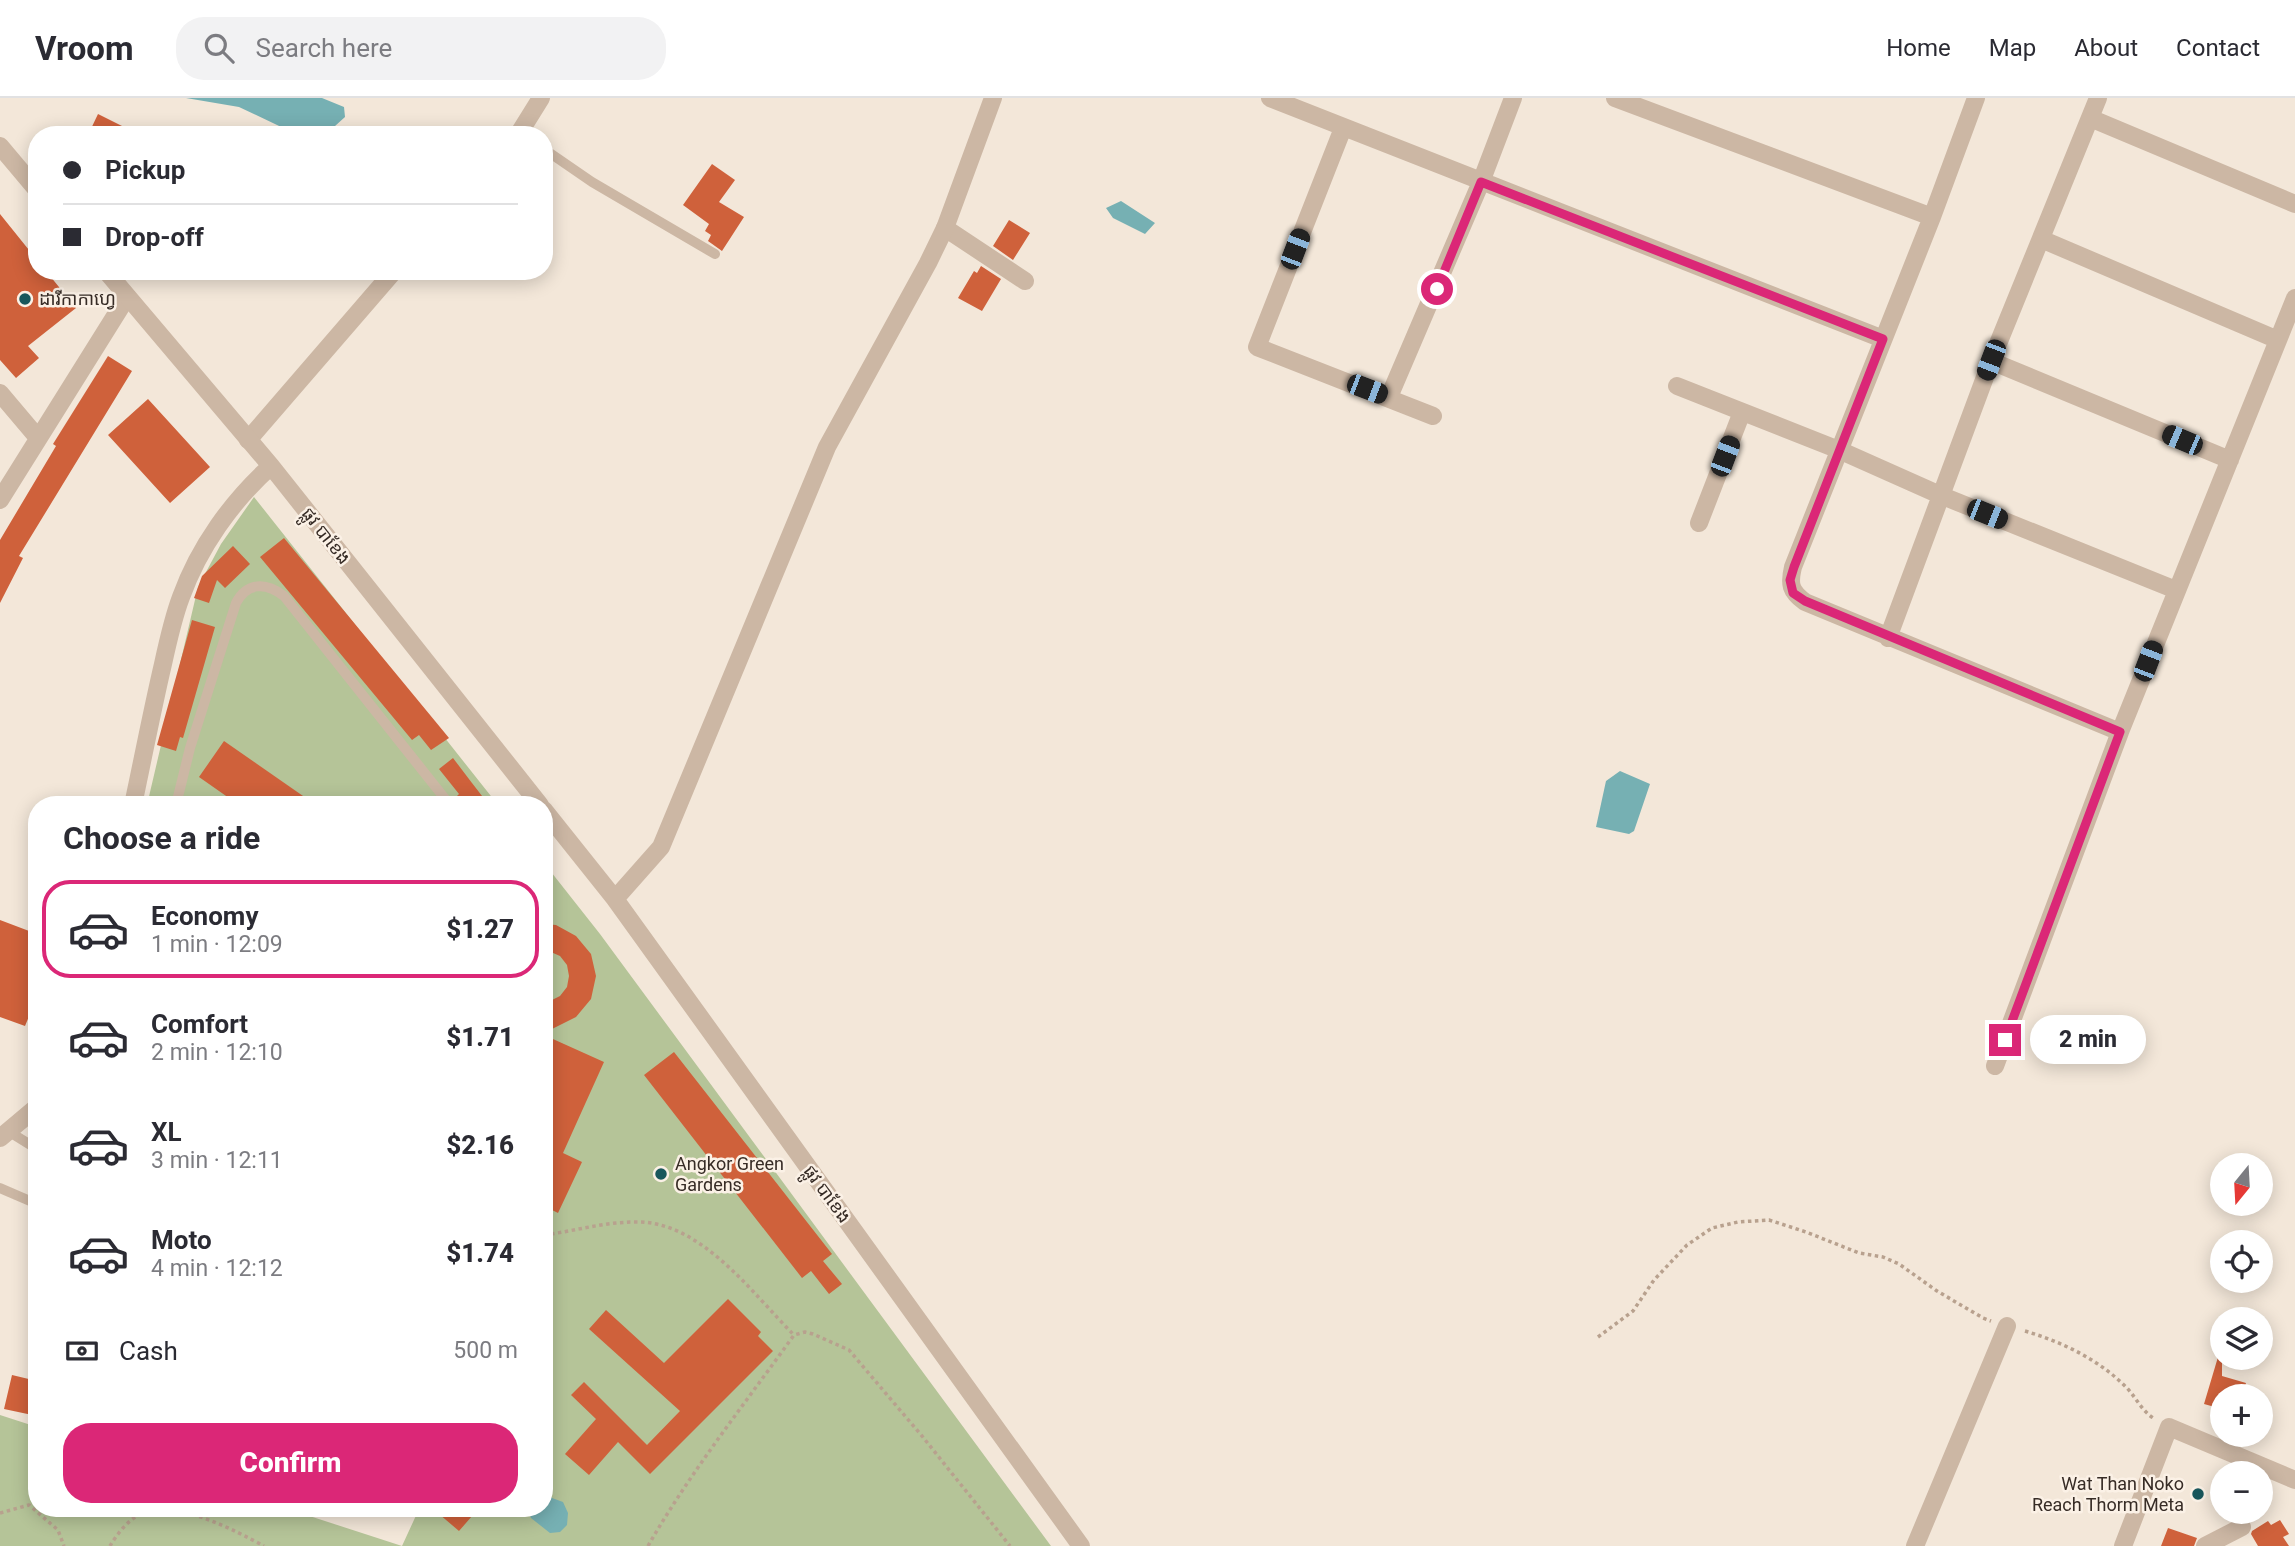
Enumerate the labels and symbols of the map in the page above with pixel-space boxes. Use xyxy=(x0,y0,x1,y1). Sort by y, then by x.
car xyxy=(1278,226,1313,272)
route start xyxy=(1421,273,1453,305)
place label: ដារីកាកាហ្វេ xyxy=(39,288,116,310)
marker: ដារីកាកាហ្វេ xyxy=(17,291,33,307)
car xyxy=(1974,337,2009,383)
car xyxy=(1344,372,1391,406)
car xyxy=(2159,422,2206,458)
car xyxy=(1708,433,1743,479)
car xyxy=(1964,496,2011,532)
street label: ផ្លូវ បាខែង xyxy=(293,503,355,572)
car xyxy=(2131,638,2166,684)
callout: 2 min xyxy=(2030,1016,2145,1065)
route end xyxy=(1989,1024,2021,1056)
place label: Angkor Green Gardens xyxy=(675,1153,784,1195)
north arrow xyxy=(2210,1153,2273,1216)
street label: ផ្លូវ បាខែង xyxy=(794,1161,855,1230)
marker: Angkor Green Gardens xyxy=(653,1166,669,1182)
place label: Wat Than Noko Reach Thorm Meta xyxy=(2032,1473,2184,1515)
marker: Wat Than Noko Reach Thorm Meta xyxy=(2190,1486,2206,1502)

